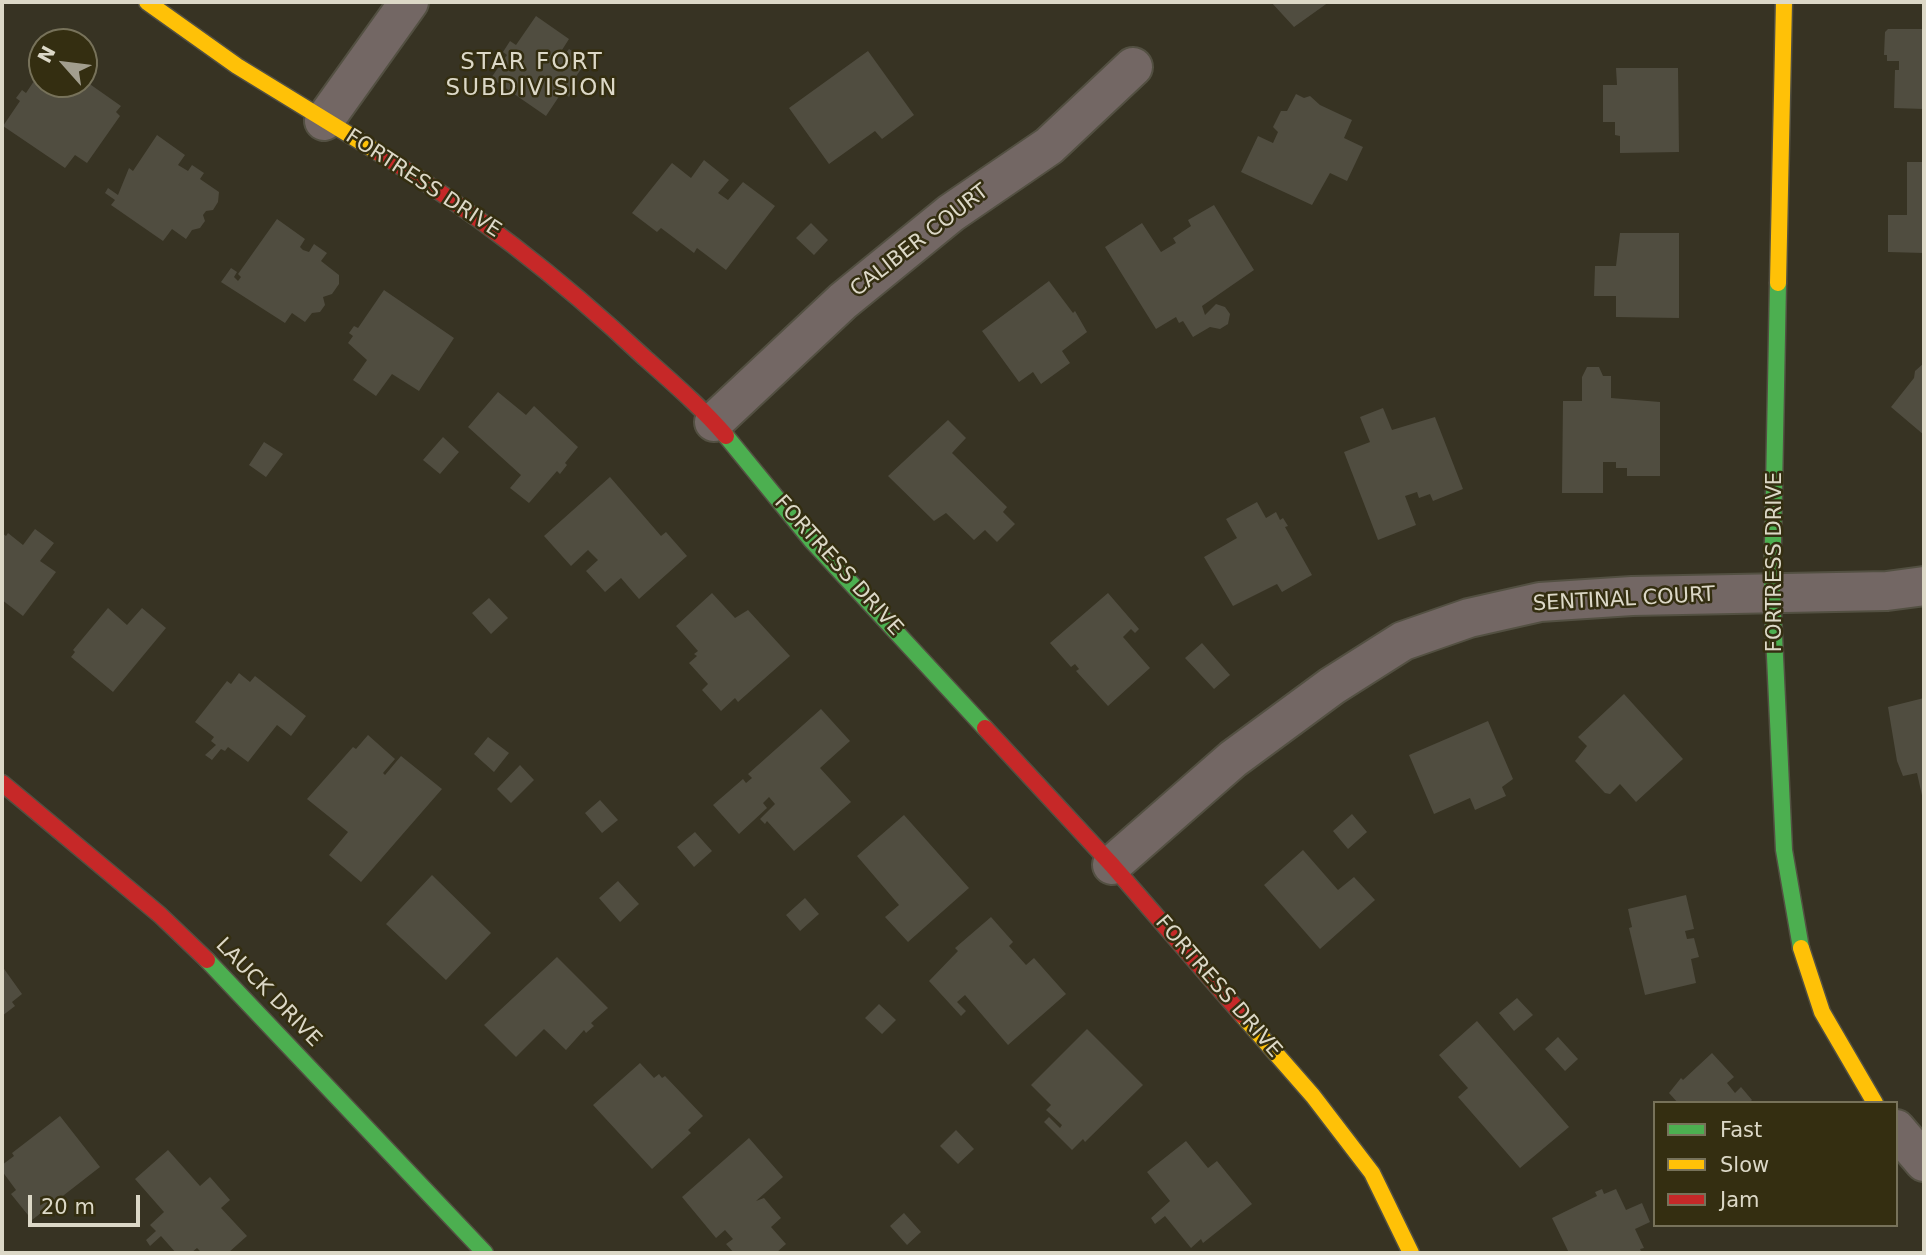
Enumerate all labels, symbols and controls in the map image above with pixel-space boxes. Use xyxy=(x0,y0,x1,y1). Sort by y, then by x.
north arrow xyxy=(28,28,98,98)
text: N xyxy=(33,42,60,66)
district label: STAR FORT SUBDIVISION xyxy=(447,49,617,103)
street label: FORTRESS DRIVE xyxy=(341,124,505,244)
street label: CALIBER COURT xyxy=(846,179,994,303)
street label: FORTRESS DRIVE xyxy=(1763,472,1789,652)
street label: FORTRESS DRIVE xyxy=(768,491,908,641)
street label: SENTINAL COURT xyxy=(1532,583,1716,617)
street label: FORTRESS DRIVE xyxy=(1149,911,1287,1063)
street label: LAUCK DRIVE xyxy=(210,933,326,1053)
legend xyxy=(1653,1101,1898,1227)
text: Fast xyxy=(1720,1118,1762,1142)
text: Slow xyxy=(1720,1153,1769,1177)
scale bar xyxy=(32,1182,144,1226)
text: Jam xyxy=(1720,1188,1760,1212)
text: 20 m xyxy=(41,1195,95,1219)

